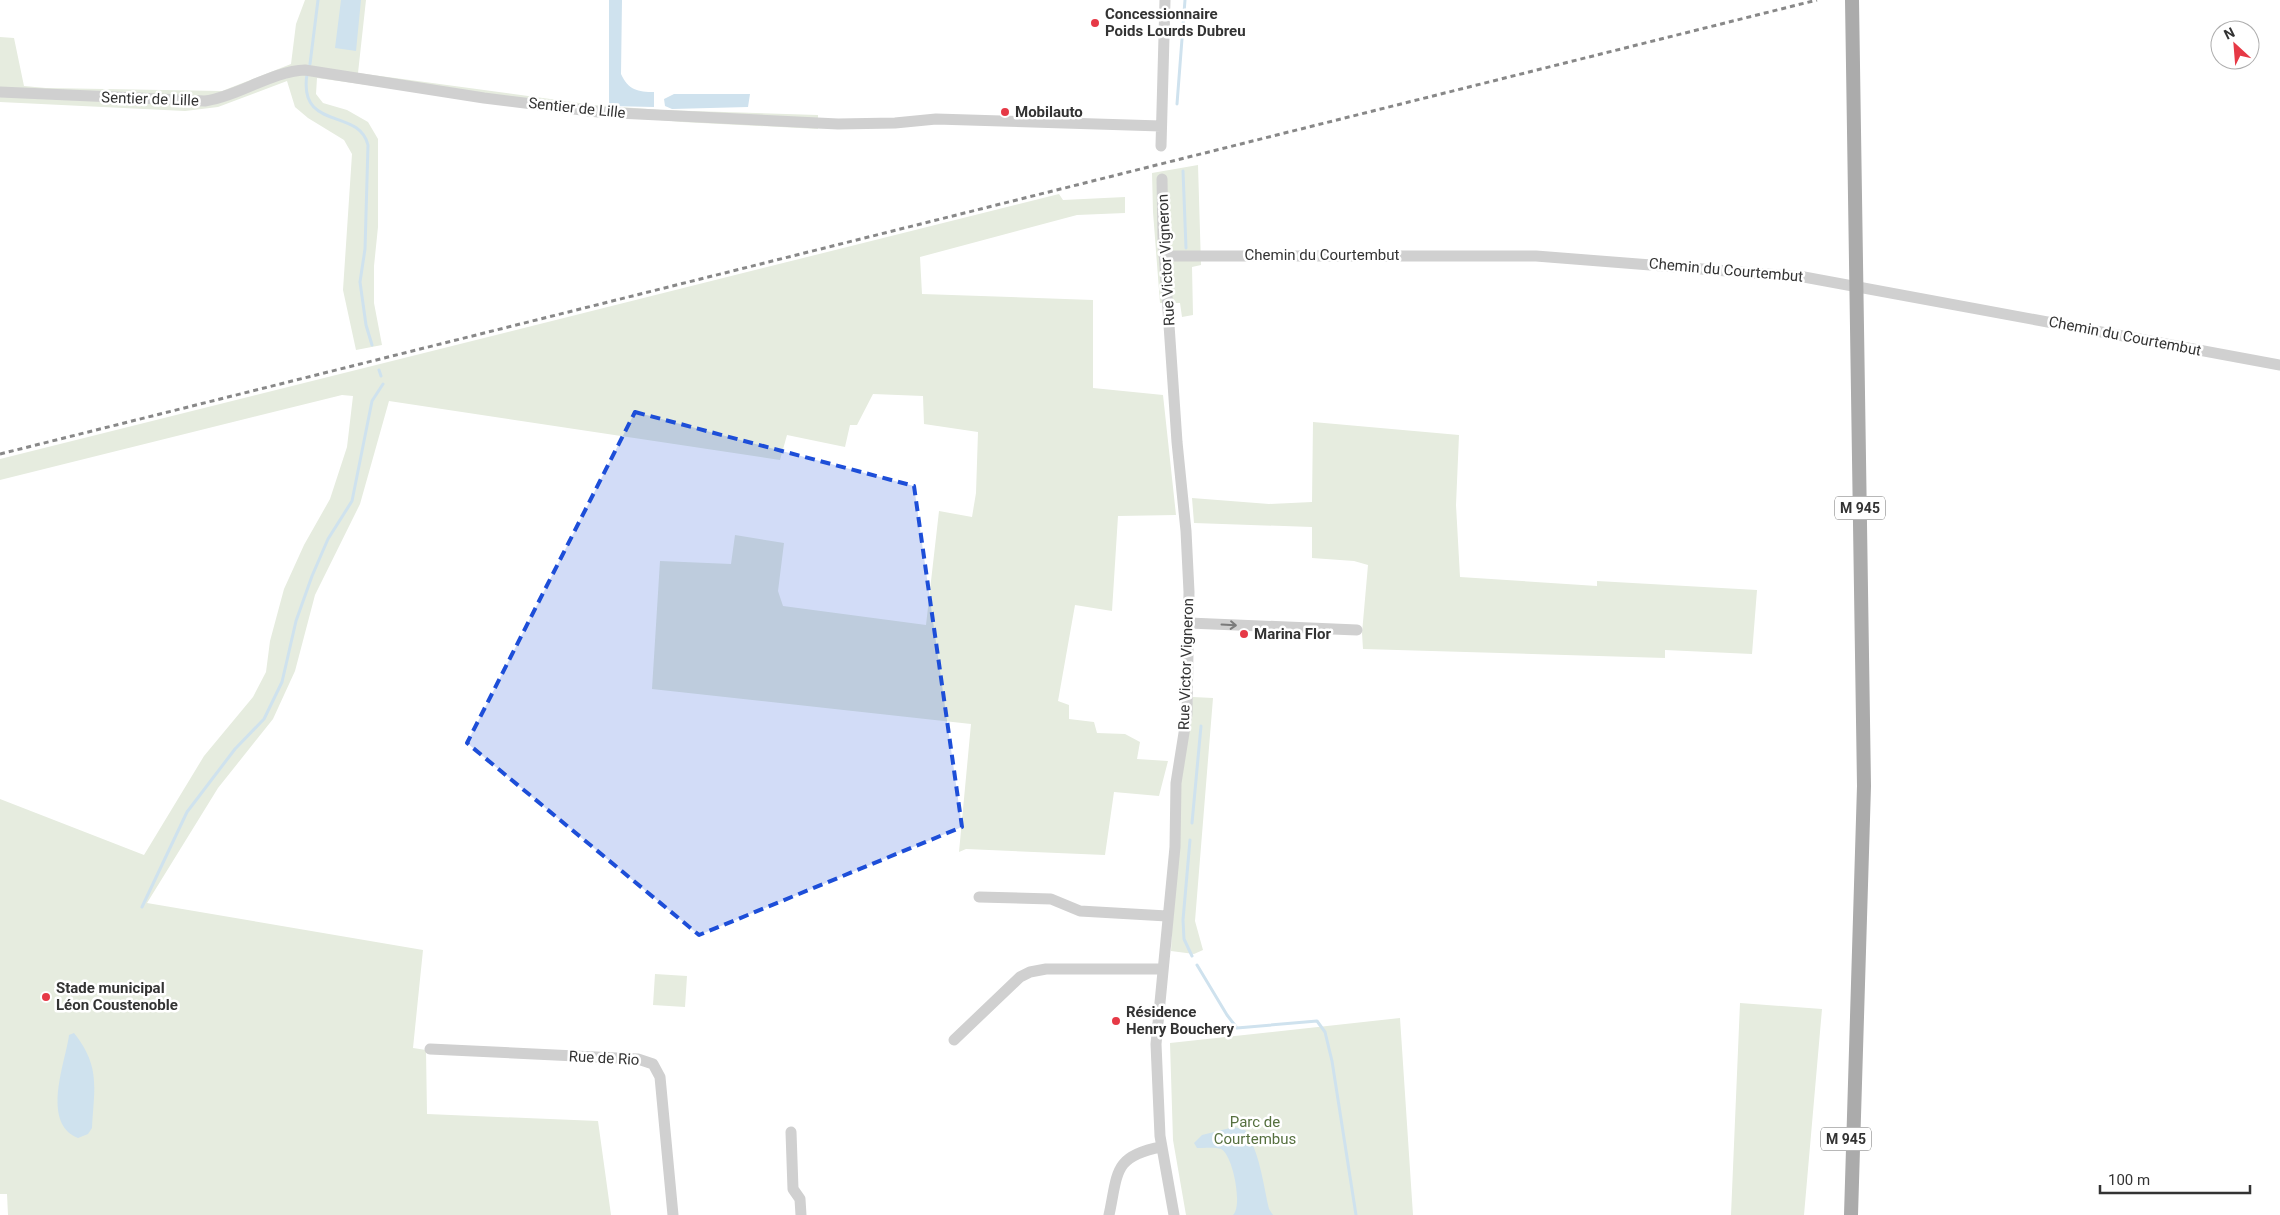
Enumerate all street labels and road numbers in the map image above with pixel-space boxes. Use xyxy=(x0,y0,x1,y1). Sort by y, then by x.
street label: Sentier de Lille xyxy=(101,88,199,110)
street label: Sentier de Lille xyxy=(528,94,626,122)
street label: Rue Victor Vigneron xyxy=(1154,194,1178,326)
street label: Chemin du Courtembut xyxy=(1245,246,1400,264)
street label: Chemin du Courtembut xyxy=(1648,254,1804,286)
street label: Chemin du Courtembut xyxy=(2047,312,2203,360)
road number: M 945 xyxy=(1835,496,1885,520)
street label: Rue Victor Vigneron xyxy=(1175,598,1197,730)
street label: Rue de Rio xyxy=(568,1047,640,1069)
road number: M 945 xyxy=(1821,1128,1871,1150)

